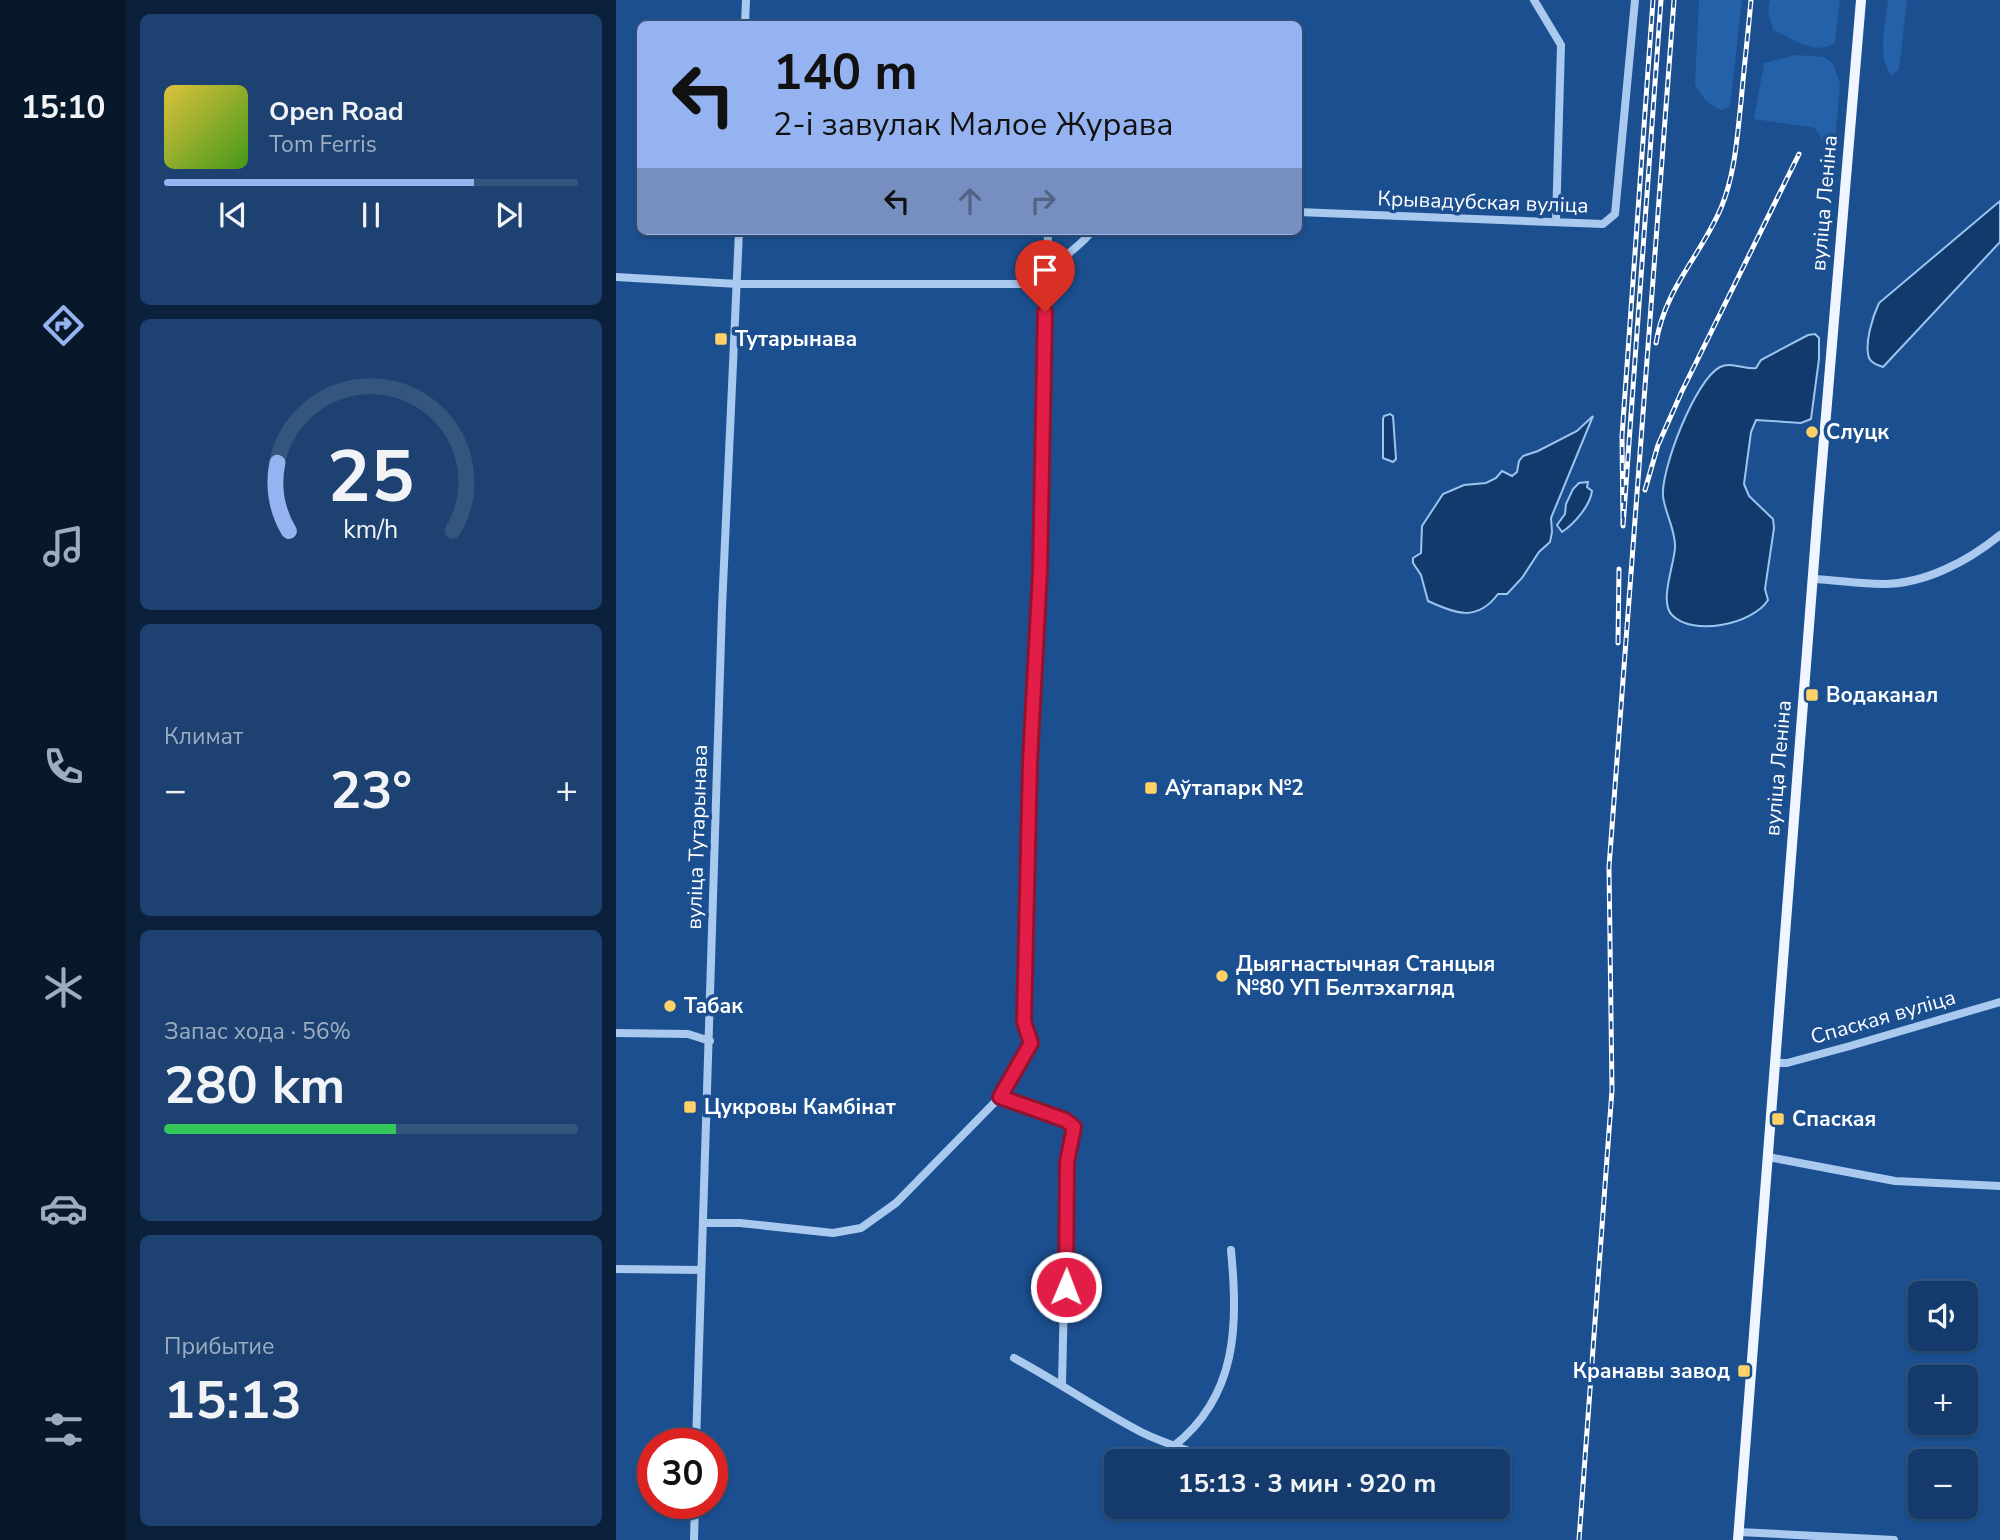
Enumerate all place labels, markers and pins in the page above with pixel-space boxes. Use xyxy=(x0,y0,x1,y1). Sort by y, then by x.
pin xyxy=(1015,240,1075,312)
place label: Тутарынава xyxy=(735,325,857,353)
marker: Тутарынава xyxy=(713,331,729,347)
place label: Слуцк xyxy=(1826,418,1889,446)
marker: Слуцк xyxy=(1804,424,1820,440)
place label: Водаканал xyxy=(1826,681,1938,709)
marker: Водаканал xyxy=(1804,687,1820,703)
place label: Аўтапарк №2 xyxy=(1165,774,1304,802)
marker: Аўтапарк №2 xyxy=(1143,780,1159,796)
place label: Дыягнастычная Станцыя №80 УП Белтэхагляд xyxy=(1236,950,1495,1002)
marker: Дыягнастычная Станцыя №80 УП Белтэхагляд xyxy=(1214,968,1230,984)
place label: Табак xyxy=(684,992,743,1020)
marker: Табак xyxy=(662,998,678,1014)
place label: Цукровы Камбінат xyxy=(704,1093,896,1121)
marker: Цукровы Камбінат xyxy=(682,1099,698,1115)
place label: Спаская xyxy=(1792,1105,1876,1133)
marker: Спаская xyxy=(1770,1111,1786,1127)
place label: Кранавы завод xyxy=(1573,1357,1730,1385)
marker: Кранавы завод xyxy=(1736,1363,1752,1379)

